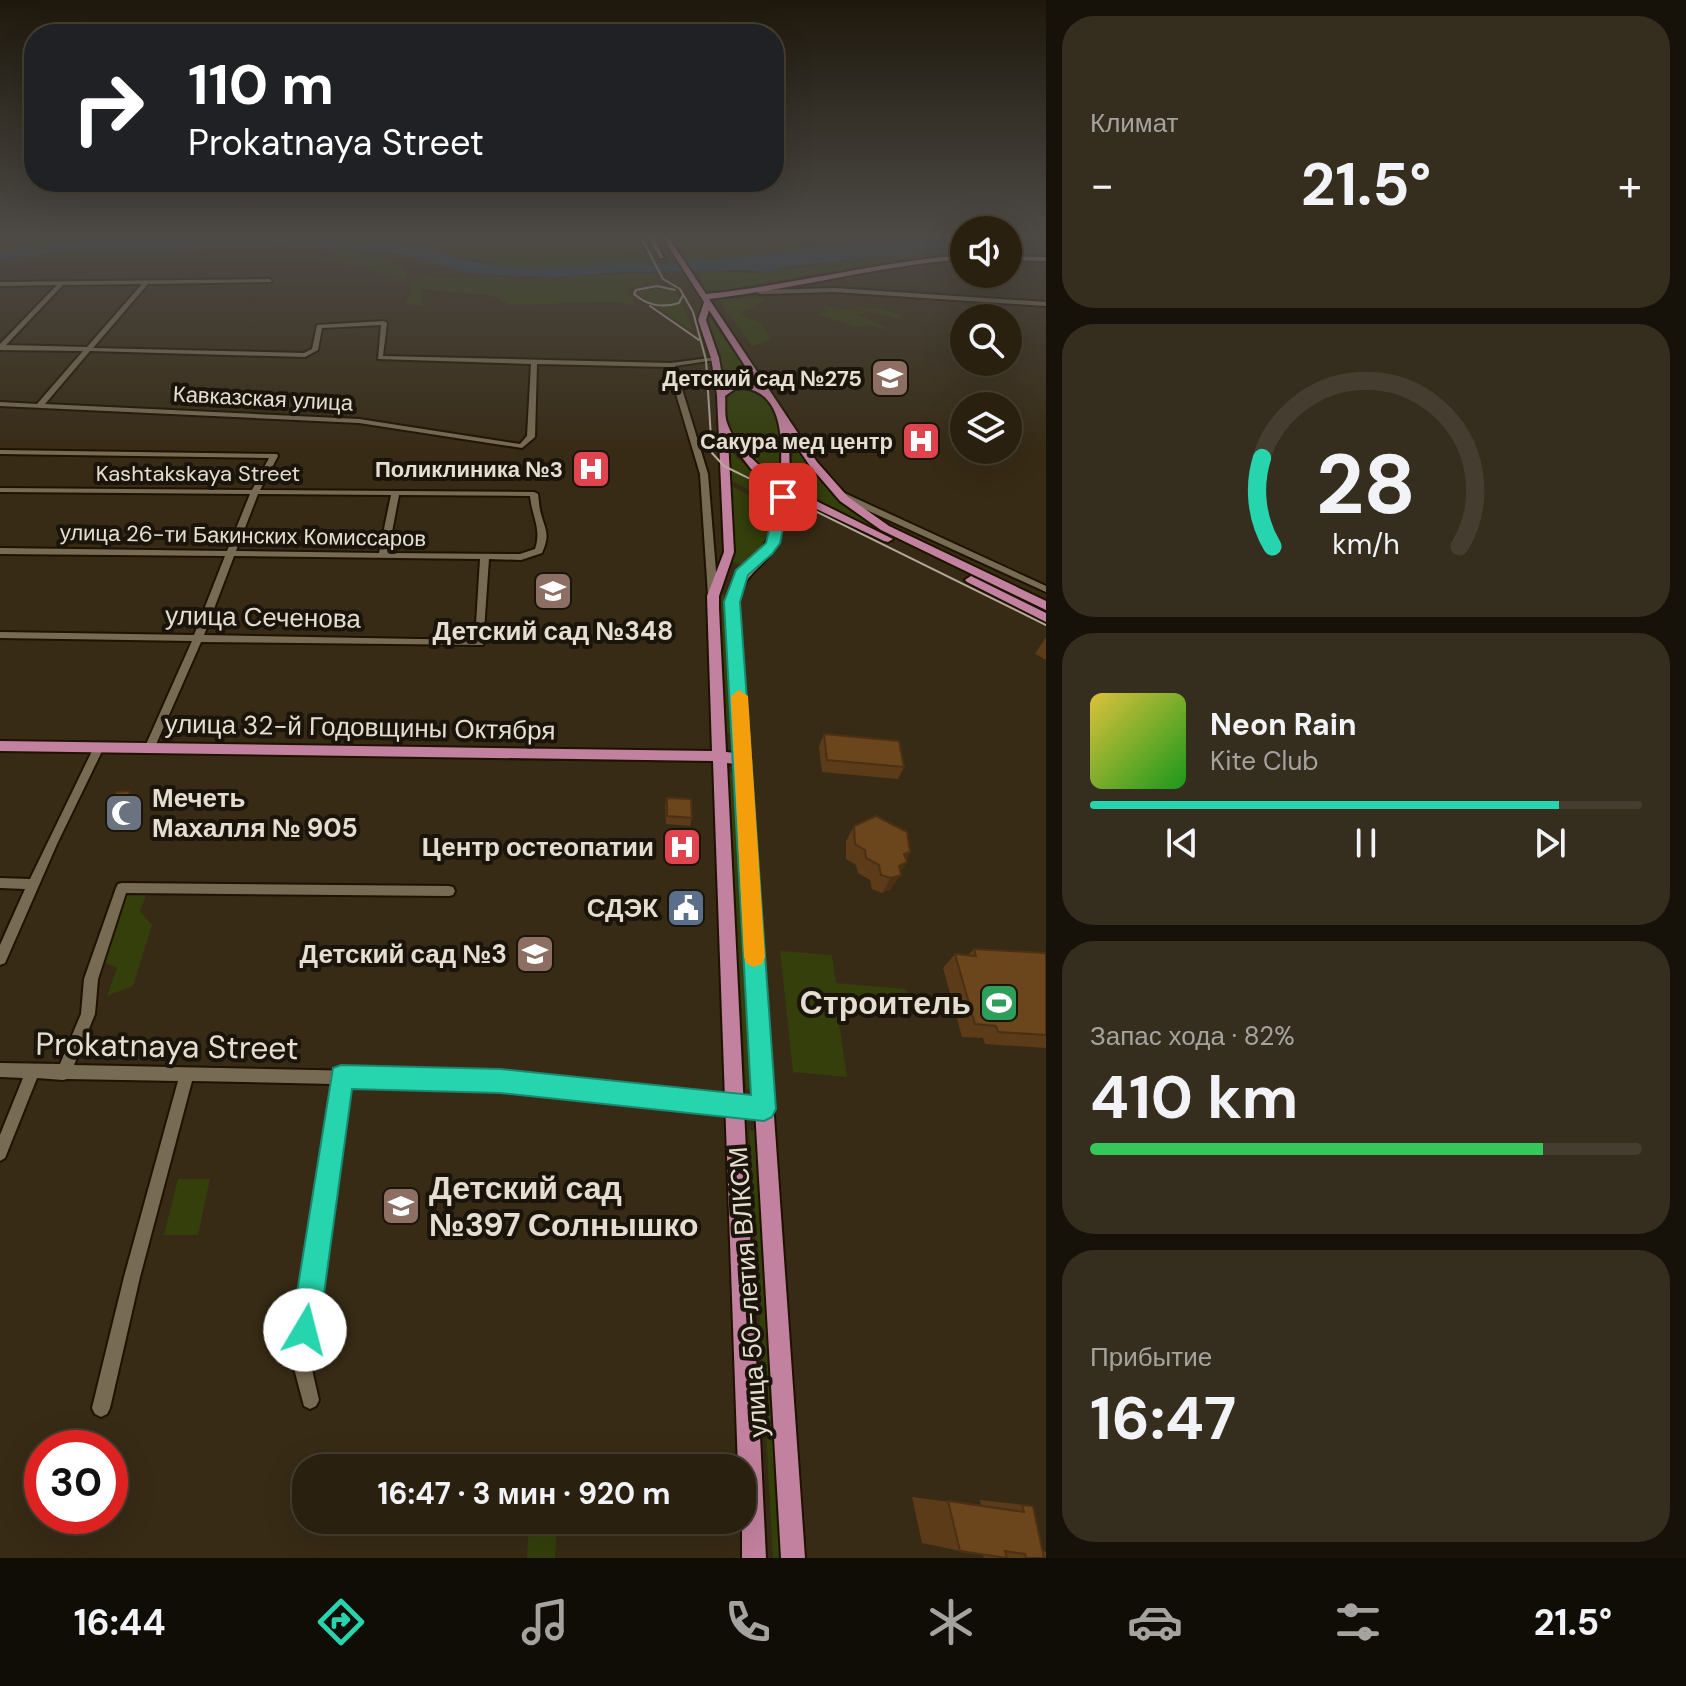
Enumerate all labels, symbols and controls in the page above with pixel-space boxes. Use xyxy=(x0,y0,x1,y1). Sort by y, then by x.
text: 110 m xyxy=(188,48,334,121)
icon: right xyxy=(56,56,160,160)
text: Климат xyxy=(1090,106,1179,140)
text: Prokatnaya Street xyxy=(188,119,484,166)
text: 21.5° xyxy=(1301,145,1431,224)
text: − xyxy=(1090,156,1114,214)
text: + xyxy=(1618,156,1642,214)
map controls xyxy=(950,216,1022,464)
button: sound xyxy=(950,216,1022,288)
button: search xyxy=(950,304,1022,376)
school or university icon: Детский сад №275 xyxy=(869,357,911,399)
place label: Детский сад №275 xyxy=(662,364,862,393)
street label: Кавказская улица xyxy=(172,379,355,418)
button: layers xyxy=(950,392,1022,464)
hospital icon: Сакура мед центр xyxy=(900,420,942,462)
place label: Сакура мед центр xyxy=(700,427,893,456)
text: 28 xyxy=(1316,429,1416,538)
hospital icon: Поликлиника №3 xyxy=(570,448,612,490)
place label: Поликлиника №3 xyxy=(375,455,563,484)
street label: Kashtakskaya Street xyxy=(96,459,300,488)
pin xyxy=(749,463,817,531)
icon: arrive xyxy=(761,475,805,519)
street label: улица 26-ти Бакинских Комиссаров xyxy=(60,518,426,553)
text: km/h xyxy=(1332,526,1400,563)
school or university icon: Детский сад №348 xyxy=(532,570,574,612)
street label: улица Сеченова xyxy=(165,598,362,636)
place label: Детский сад №348 xyxy=(433,614,673,648)
text: Neon Rain xyxy=(1210,705,1356,744)
street label: улица 32-й Годовщины Октября xyxy=(164,707,556,747)
text: Kite Club xyxy=(1210,744,1319,778)
place label: Мечеть Махалля № 905 xyxy=(152,781,358,845)
mosque icon: Мечеть Махалля № 905 xyxy=(103,792,145,834)
icon: previous xyxy=(1160,821,1204,865)
icon: pause xyxy=(1344,821,1388,865)
icon: next xyxy=(1528,821,1572,865)
hospital icon: Центр остеопатии xyxy=(661,826,703,868)
place label: Центр остеопатии xyxy=(422,830,654,864)
public building icon: СДЭК xyxy=(665,887,707,929)
place label: СДЭК xyxy=(587,891,658,925)
school or university icon: Детский сад №3 xyxy=(514,933,556,975)
place label: Детский сад №3 xyxy=(300,937,507,971)
place label: Cтроитель xyxy=(799,982,971,1024)
sports icon: Cтроитель xyxy=(978,982,1020,1024)
text: Запас хода · 82% xyxy=(1090,1019,1295,1053)
street label: Prokatnaya Street xyxy=(35,1023,299,1069)
text: 410 km xyxy=(1090,1058,1298,1137)
street label: улица 50-летия ВЛКСМ xyxy=(721,1145,775,1439)
place label: Детский сад №397 Солнышко xyxy=(429,1167,699,1246)
school or university icon: Детский сад №397 Солнышко xyxy=(380,1185,422,1227)
position arrow xyxy=(263,1288,347,1372)
text: Прибытие xyxy=(1090,1340,1212,1374)
text: 16:47 xyxy=(1090,1379,1236,1458)
speed limit sign: 30 xyxy=(24,1430,128,1534)
text: 16:47 · 3 мин · 920 m xyxy=(378,1474,670,1513)
icon: directions xyxy=(313,1594,369,1650)
icon: music xyxy=(517,1594,573,1650)
icon: phone xyxy=(720,1594,776,1650)
icon: climate xyxy=(923,1594,979,1650)
icon: car xyxy=(1127,1594,1183,1650)
icon: filters xyxy=(1330,1594,1386,1650)
text: 16:44 xyxy=(74,1599,166,1646)
text: 21.5° xyxy=(1534,1599,1612,1646)

